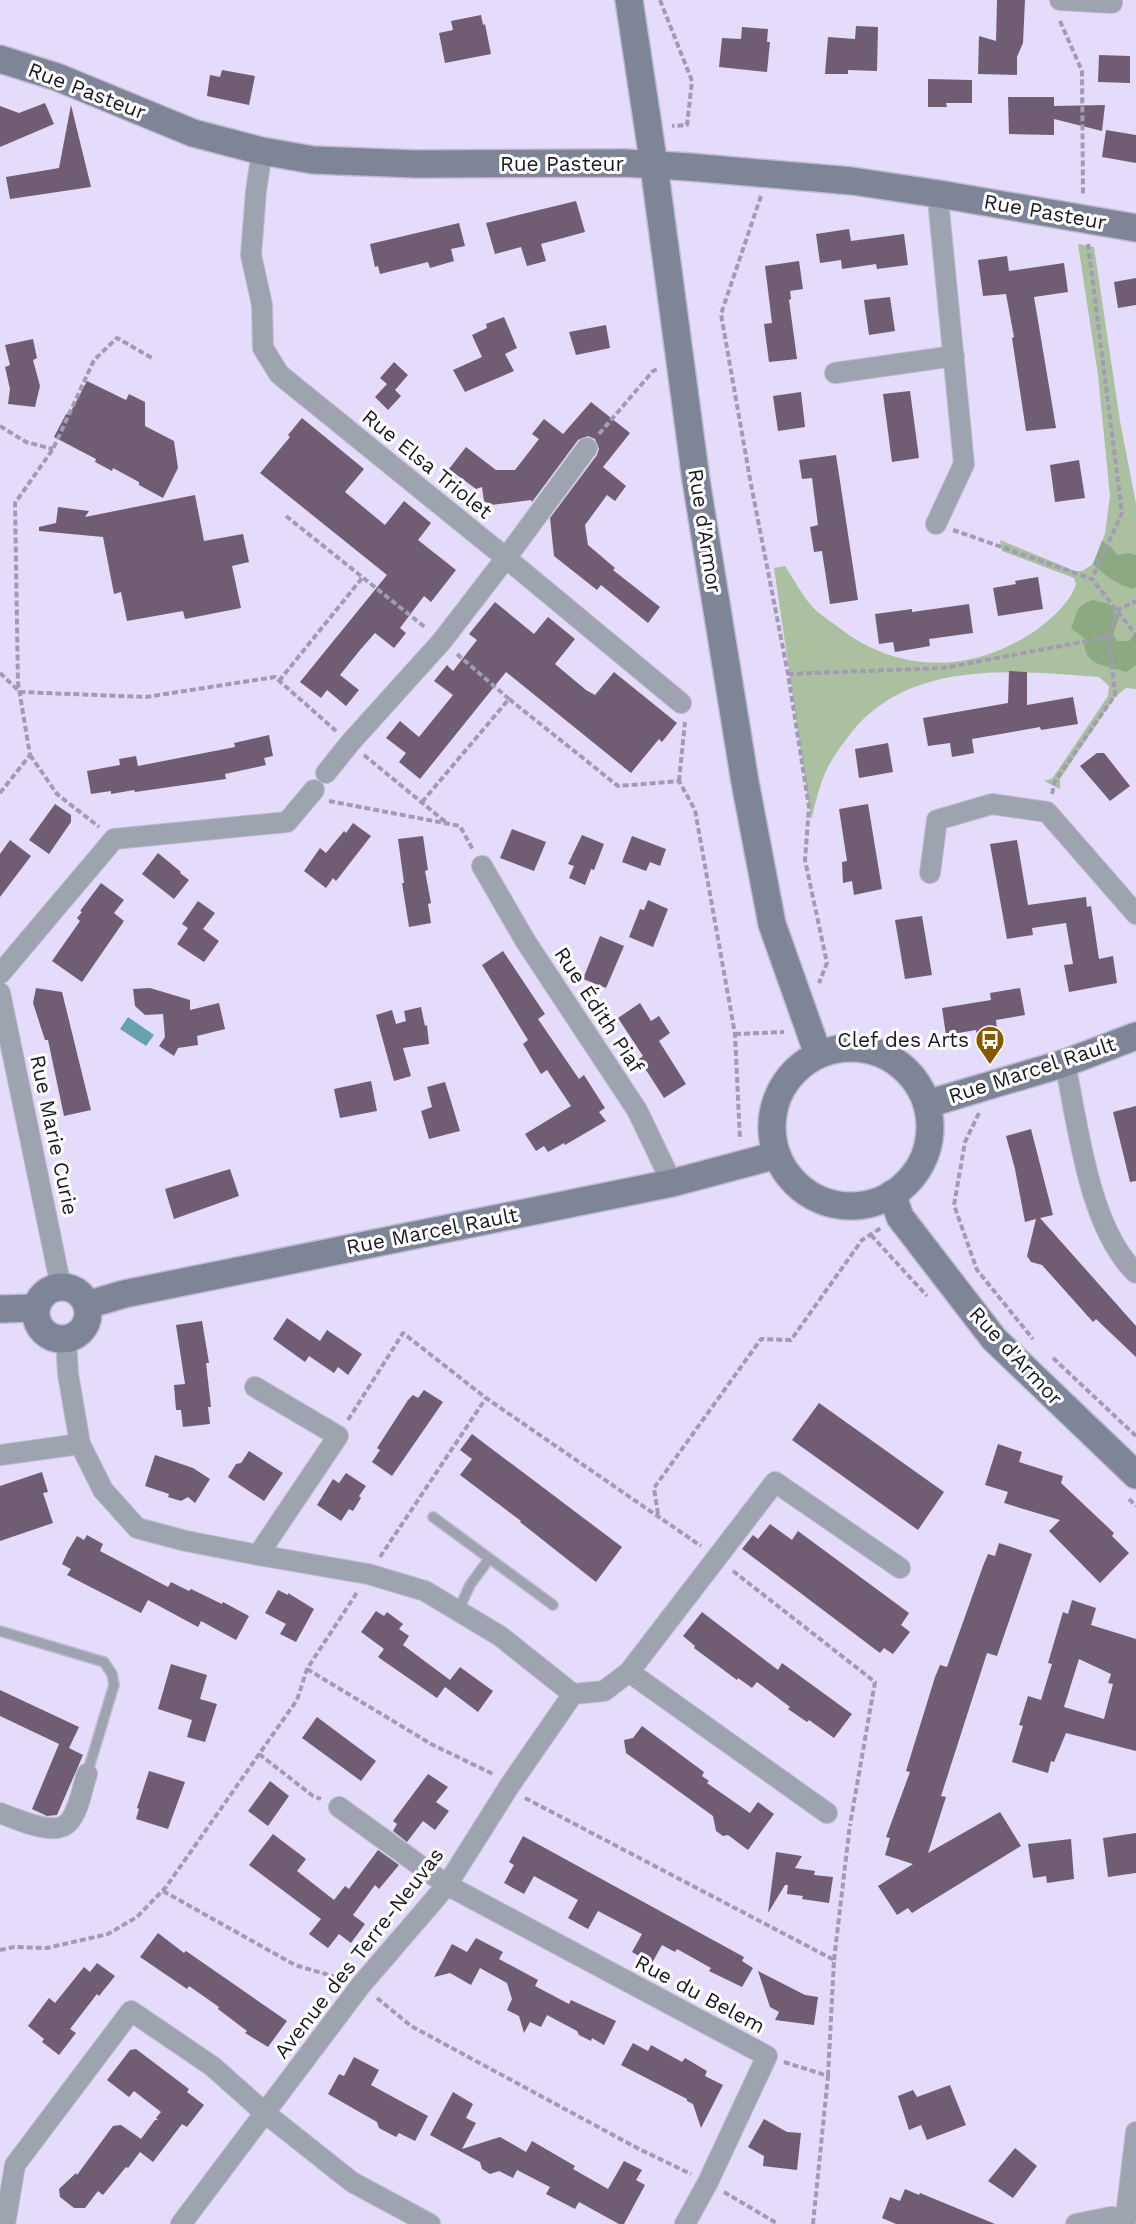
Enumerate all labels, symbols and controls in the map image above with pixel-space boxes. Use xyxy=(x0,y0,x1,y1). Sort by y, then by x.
street label: Rue Pasteur xyxy=(25,57,150,125)
street label: Rue Pasteur xyxy=(500,151,625,176)
street label: Rue Pasteur xyxy=(982,188,1109,235)
street label: Rue Elsa Triolet xyxy=(357,404,497,524)
street label: Rue d'Armor xyxy=(683,467,728,595)
street label: Rue Édith Piaf xyxy=(549,942,649,1077)
bus stop icon: Clef des Arts xyxy=(974,1024,1006,1066)
place label: Clef des Arts xyxy=(837,1027,969,1052)
street label: Rue Marcel Rault xyxy=(945,1031,1119,1108)
street label: Rue Marie Curie xyxy=(25,1053,84,1217)
street label: Rue Marcel Rault xyxy=(344,1202,520,1259)
street label: Rue d'Armor xyxy=(964,1301,1069,1410)
street label: Avenue des Terre-Neuvas xyxy=(269,1842,449,2063)
street label: Rue du Belem xyxy=(631,1949,770,2038)

